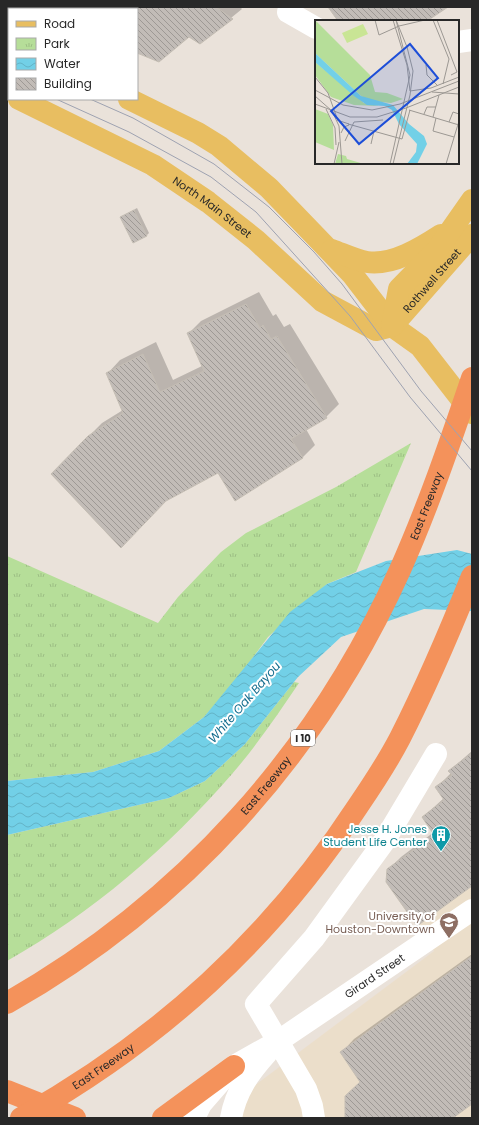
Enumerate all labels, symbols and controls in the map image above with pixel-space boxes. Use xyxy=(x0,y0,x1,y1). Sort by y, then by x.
legend xyxy=(8,8,138,100)
text: Road xyxy=(44,15,75,32)
inset map xyxy=(315,20,459,164)
text: Park xyxy=(44,35,71,52)
text: Water xyxy=(44,55,81,72)
text: Building xyxy=(44,75,92,92)
street label: North Main Street xyxy=(169,172,255,242)
street label: Rothwell Street xyxy=(399,245,465,316)
street label: East Freeway xyxy=(406,469,447,542)
water label: White Oak Bayou xyxy=(204,657,284,746)
road number: I 10 xyxy=(291,730,315,746)
street label: East Freeway xyxy=(237,752,295,818)
place label: Jesse H. Jones Student Life Center xyxy=(323,821,427,850)
building icon: Jesse H. Jones Student Life Center xyxy=(430,824,452,852)
place label: University of Houston-Downtown xyxy=(325,908,435,937)
school or university icon: University of Houston-Downtown xyxy=(438,911,460,939)
street label: Girard Street xyxy=(341,950,408,1002)
street label: East Freeway xyxy=(69,1039,138,1093)

